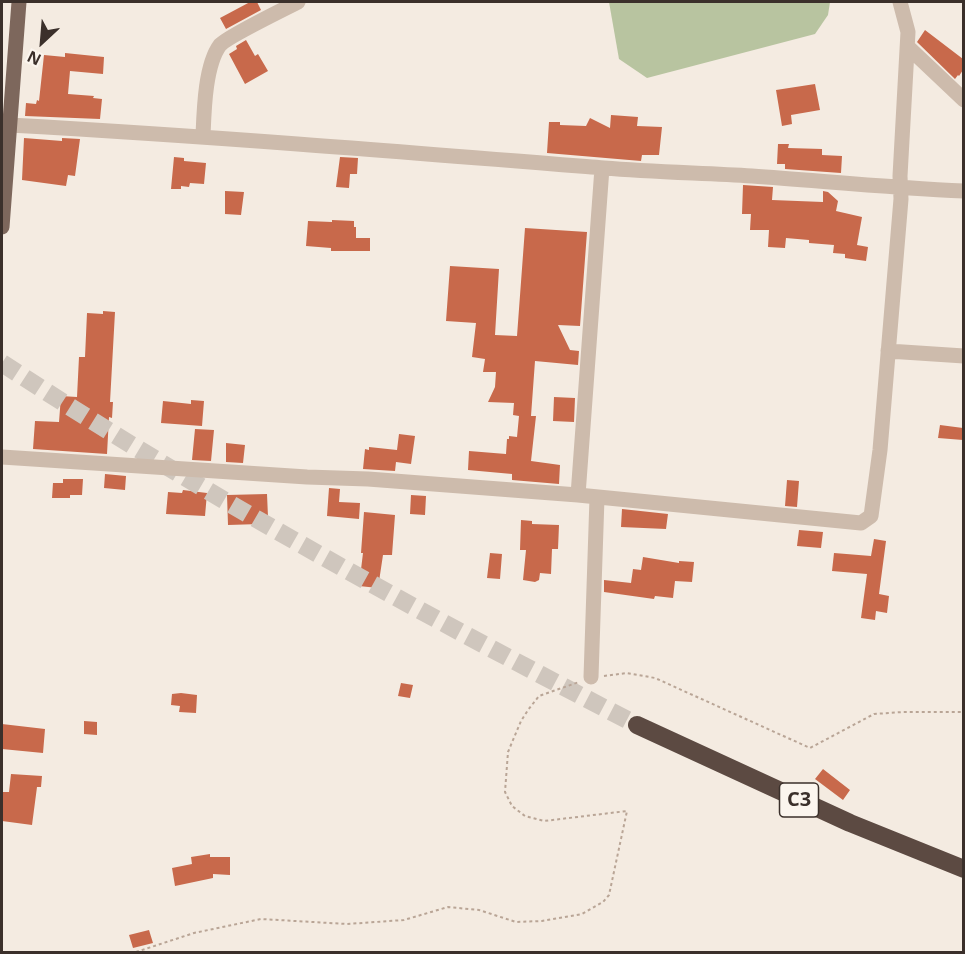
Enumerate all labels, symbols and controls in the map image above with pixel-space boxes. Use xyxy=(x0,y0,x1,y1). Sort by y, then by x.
north arrow xyxy=(12,12,72,72)
text: N xyxy=(23,45,45,71)
road number: C3 xyxy=(780,783,818,817)

